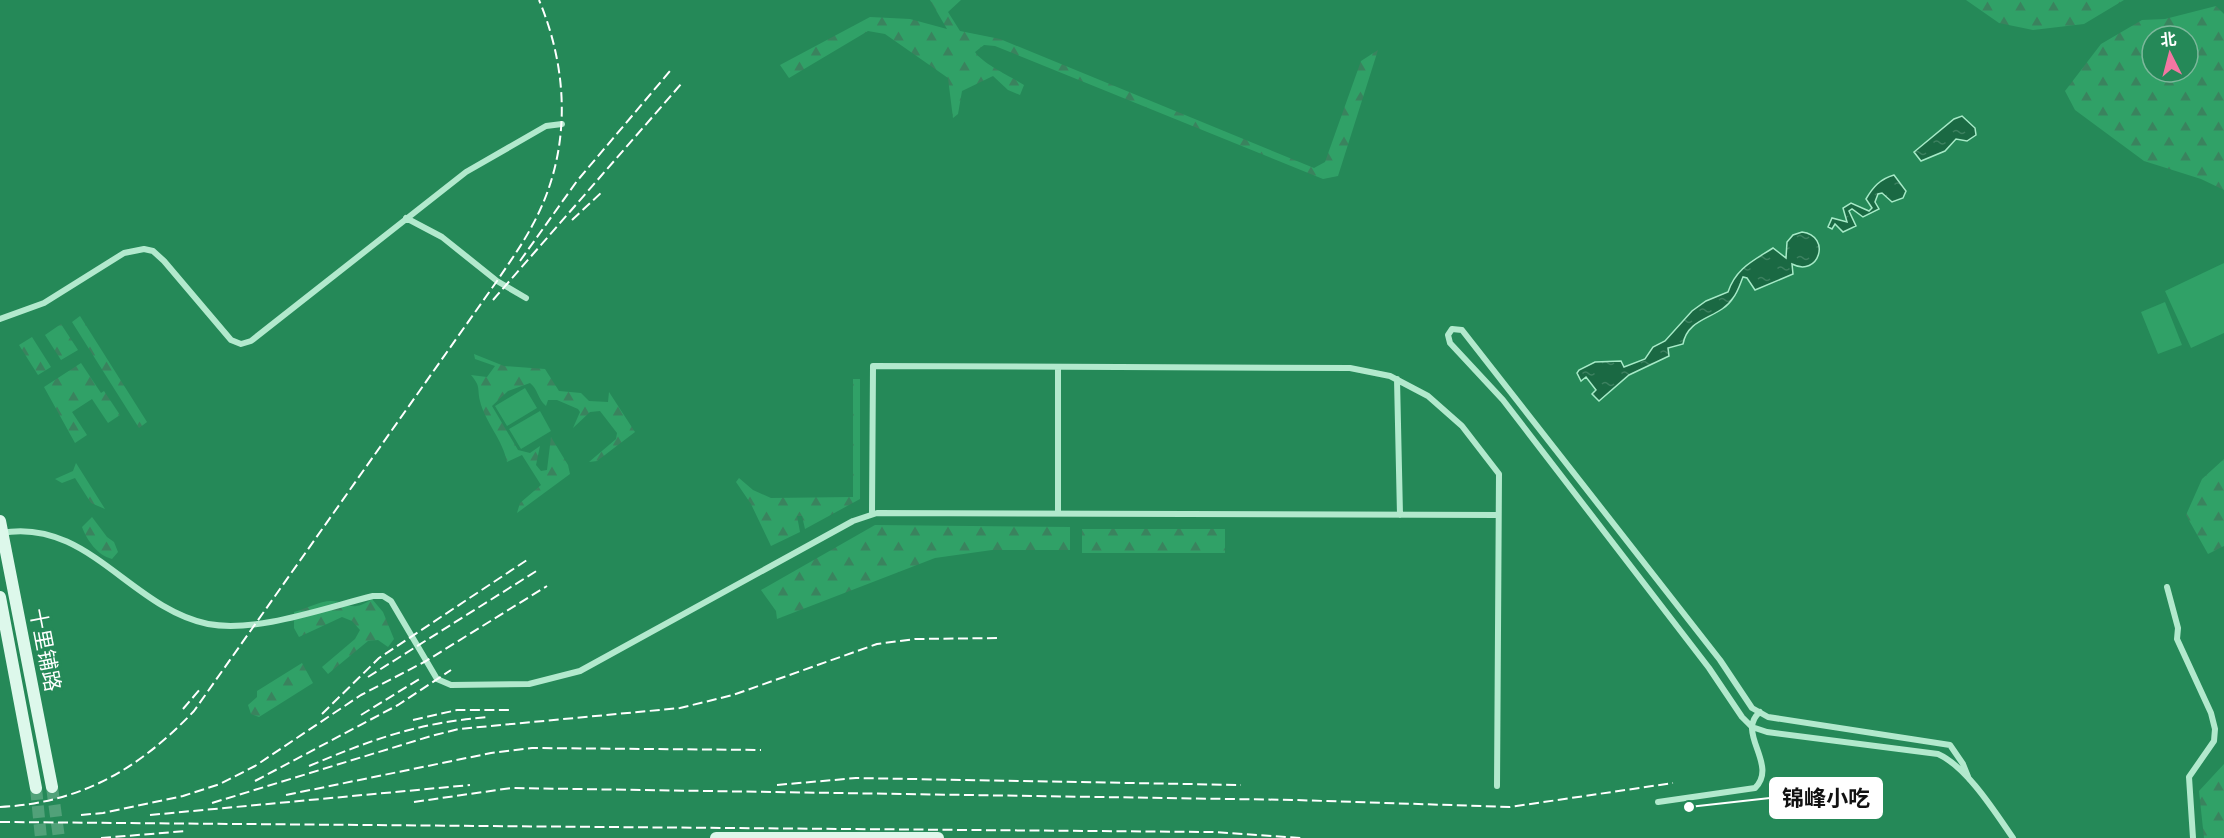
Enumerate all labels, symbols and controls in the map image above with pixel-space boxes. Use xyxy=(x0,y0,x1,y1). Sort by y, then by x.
north arrow xyxy=(2140,24,2200,84)
text: 北 xyxy=(2160,29,2177,50)
street label: 十里铺路 xyxy=(25,606,65,694)
callout: 锦峰小吃 xyxy=(1770,778,1882,818)
text: 锦峰小吃 xyxy=(1782,786,1870,811)

